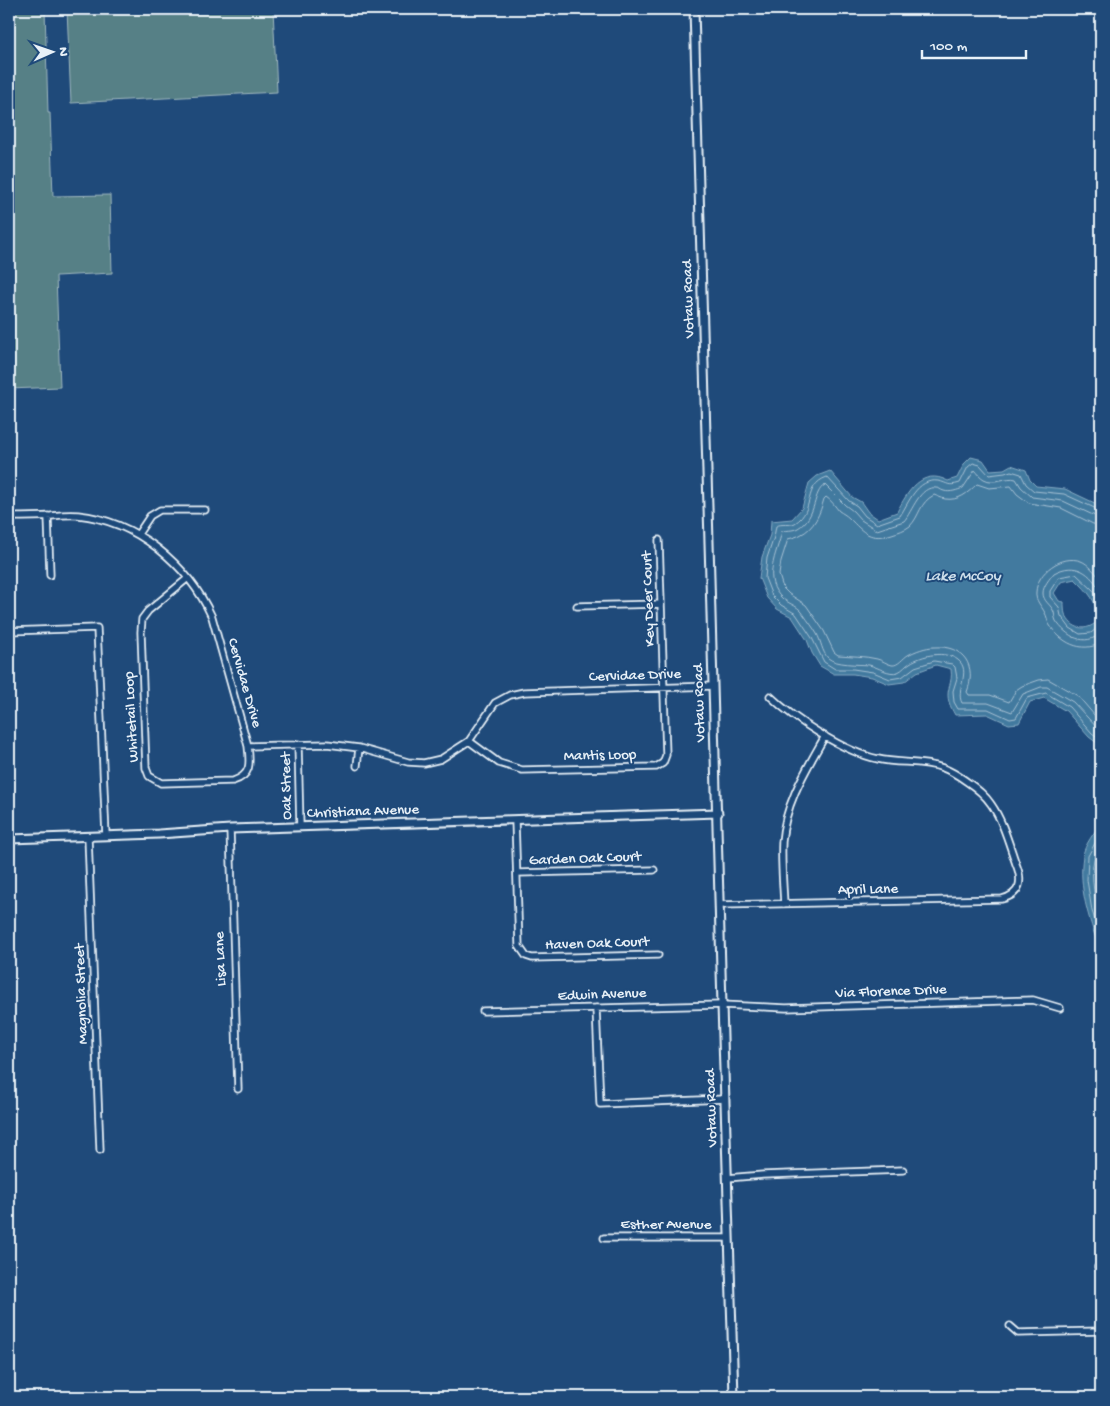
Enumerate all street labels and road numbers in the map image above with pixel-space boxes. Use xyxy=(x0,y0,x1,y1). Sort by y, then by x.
street label: Votaw Road xyxy=(679,258,699,340)
street label: Key Deer Court xyxy=(638,549,660,647)
street label: Cervidae Drive xyxy=(223,636,265,730)
street label: Votaw Road xyxy=(690,662,710,744)
street label: Cervidae Drive xyxy=(589,665,682,687)
street label: Whitetail Loop xyxy=(121,671,143,763)
street label: Mantis Loop xyxy=(563,746,637,766)
street label: Oak Street xyxy=(277,750,297,820)
street label: Christiana Avenue xyxy=(307,801,420,823)
street label: Garden Oak Court xyxy=(529,848,643,870)
street label: April Lane xyxy=(838,880,899,900)
street label: Lisa Lane xyxy=(211,931,231,987)
street label: Haven Oak Court xyxy=(545,933,651,955)
street label: Magnolia Street xyxy=(71,942,93,1045)
street label: Via Florence Drive xyxy=(834,981,947,1003)
street label: Edwin Avenue xyxy=(557,984,647,1006)
street label: Votaw Road xyxy=(702,1067,722,1149)
street label: Esther Avenue xyxy=(621,1216,712,1234)

